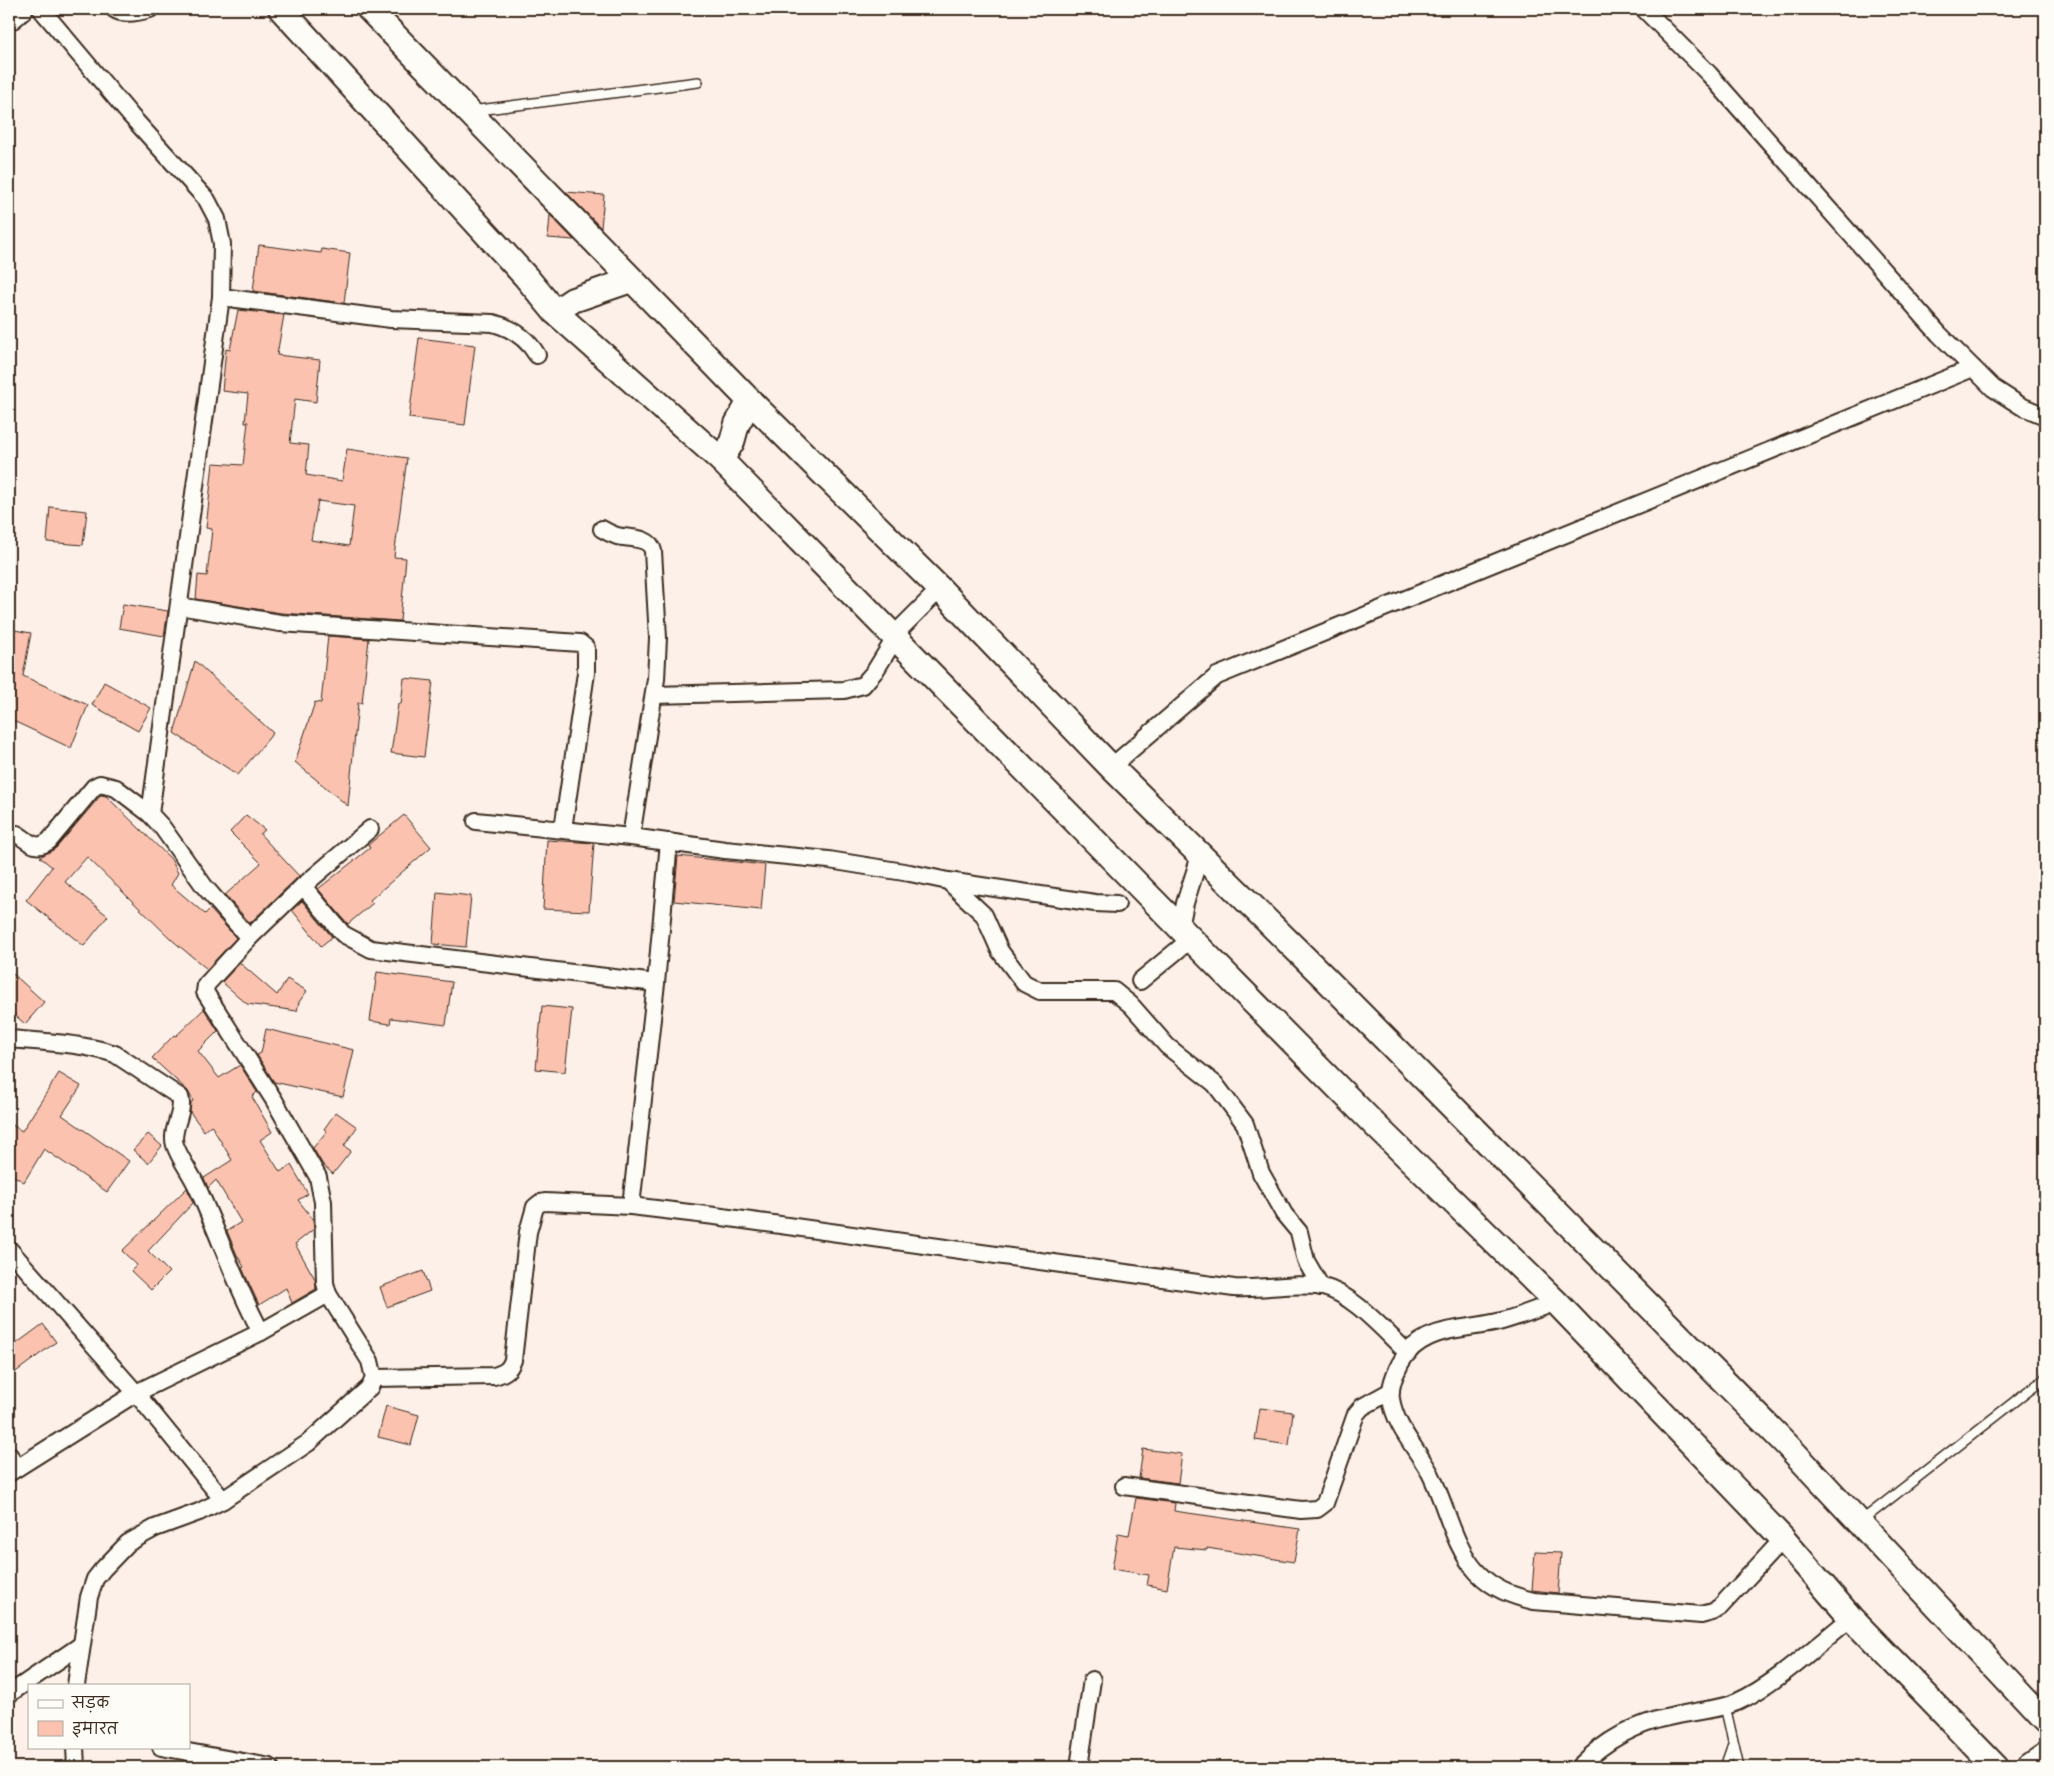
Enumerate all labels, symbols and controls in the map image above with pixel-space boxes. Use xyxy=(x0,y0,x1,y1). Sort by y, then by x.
legend xyxy=(28,1684,190,1748)
text: सड़क xyxy=(71,1692,110,1713)
text: इमारत xyxy=(72,1718,119,1739)

